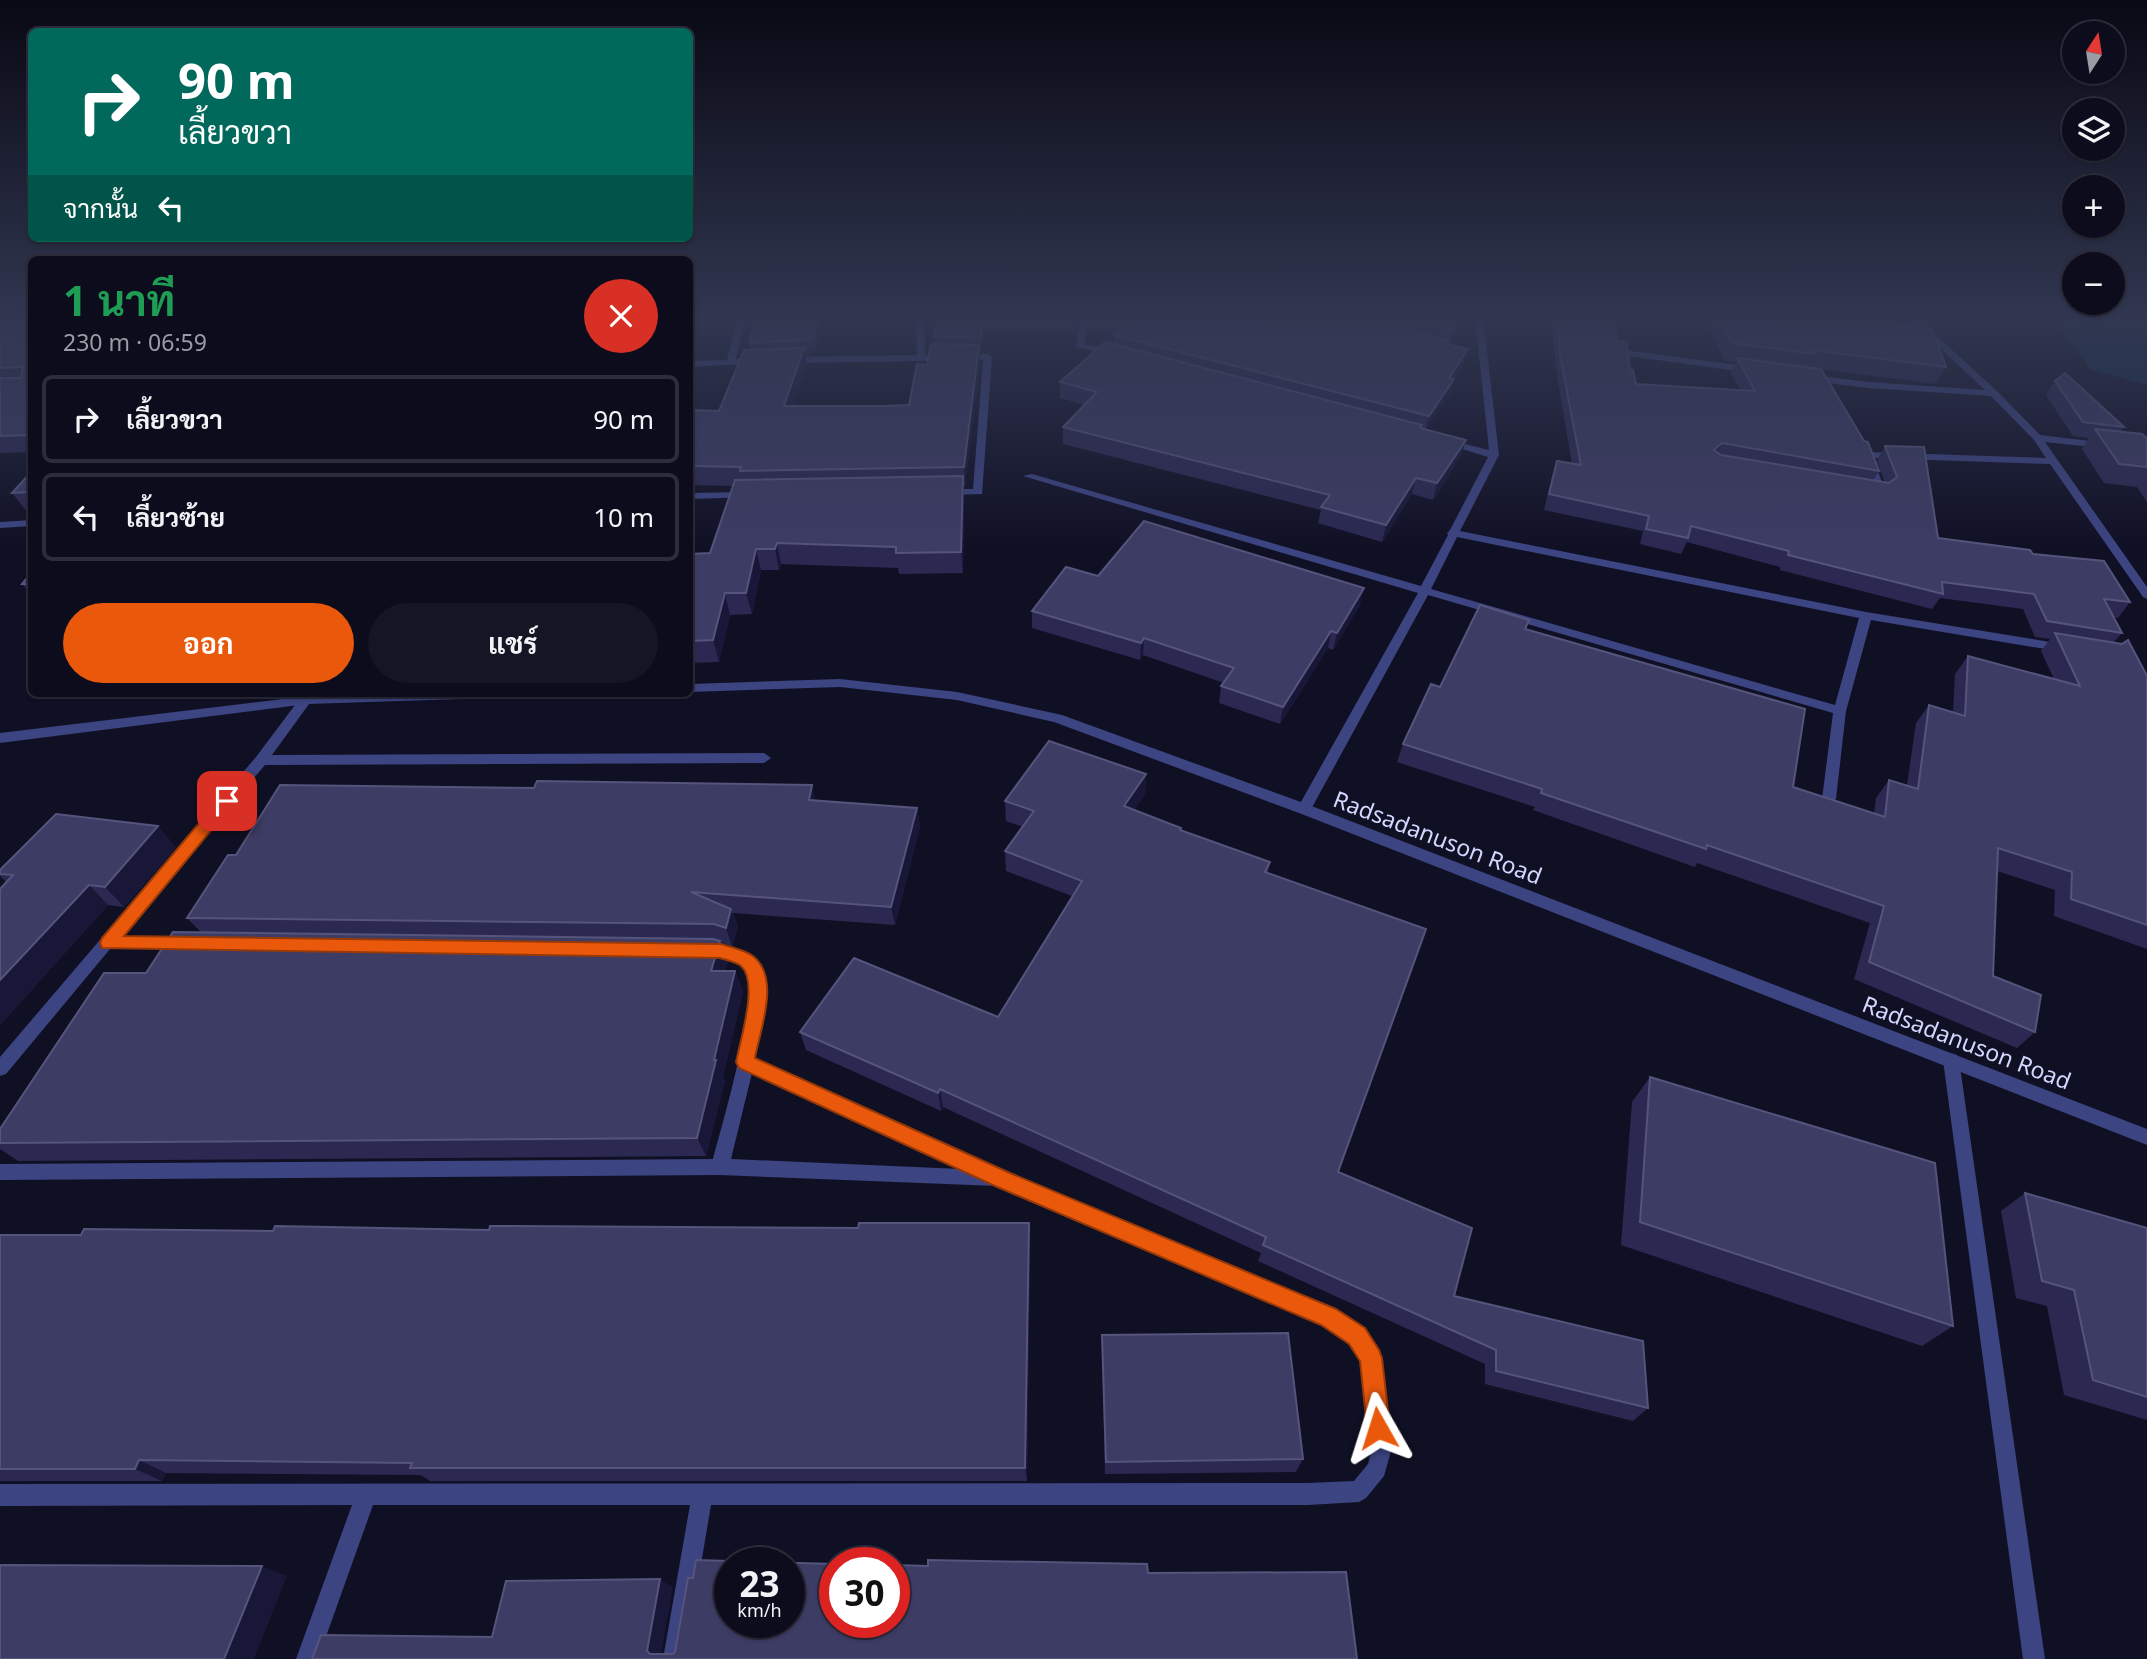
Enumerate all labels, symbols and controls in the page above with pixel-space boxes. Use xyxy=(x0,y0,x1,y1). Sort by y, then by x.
north arrow xyxy=(2062,21,2124,84)
map controls xyxy=(2062,21,2125,315)
text: 90 m xyxy=(178,47,295,113)
icon: right xyxy=(63,56,154,147)
button: layers xyxy=(2062,98,2125,161)
text: เลี้ยวขวา xyxy=(178,110,292,153)
button: + xyxy=(2062,175,2125,238)
icon: left xyxy=(152,189,190,227)
text: จากนั้น xyxy=(63,190,138,226)
button: − xyxy=(2062,252,2125,315)
text: 1 นาที xyxy=(63,271,175,328)
button: close xyxy=(584,279,658,353)
text: 230 m · 06:59 xyxy=(63,326,207,358)
icon: right xyxy=(67,400,105,438)
text: เลี้ยวขวา xyxy=(126,401,223,437)
text: 90 m xyxy=(593,401,654,437)
icon: left xyxy=(67,498,105,536)
text: เลี้ยวซ้าย xyxy=(126,499,225,535)
text: 10 m xyxy=(593,499,654,535)
button: ออก xyxy=(63,603,354,683)
button: แชร์ xyxy=(368,603,658,683)
pin xyxy=(197,771,257,831)
icon: arrive xyxy=(208,782,246,820)
street label: Radsadanuson Road xyxy=(1329,782,1547,892)
street label: Radsadanuson Road xyxy=(1858,987,2076,1097)
position arrow xyxy=(1341,1391,1415,1465)
speed limit sign: 30 xyxy=(819,1547,910,1638)
text: 23 xyxy=(739,1560,780,1607)
text: km/h xyxy=(737,1598,782,1622)

